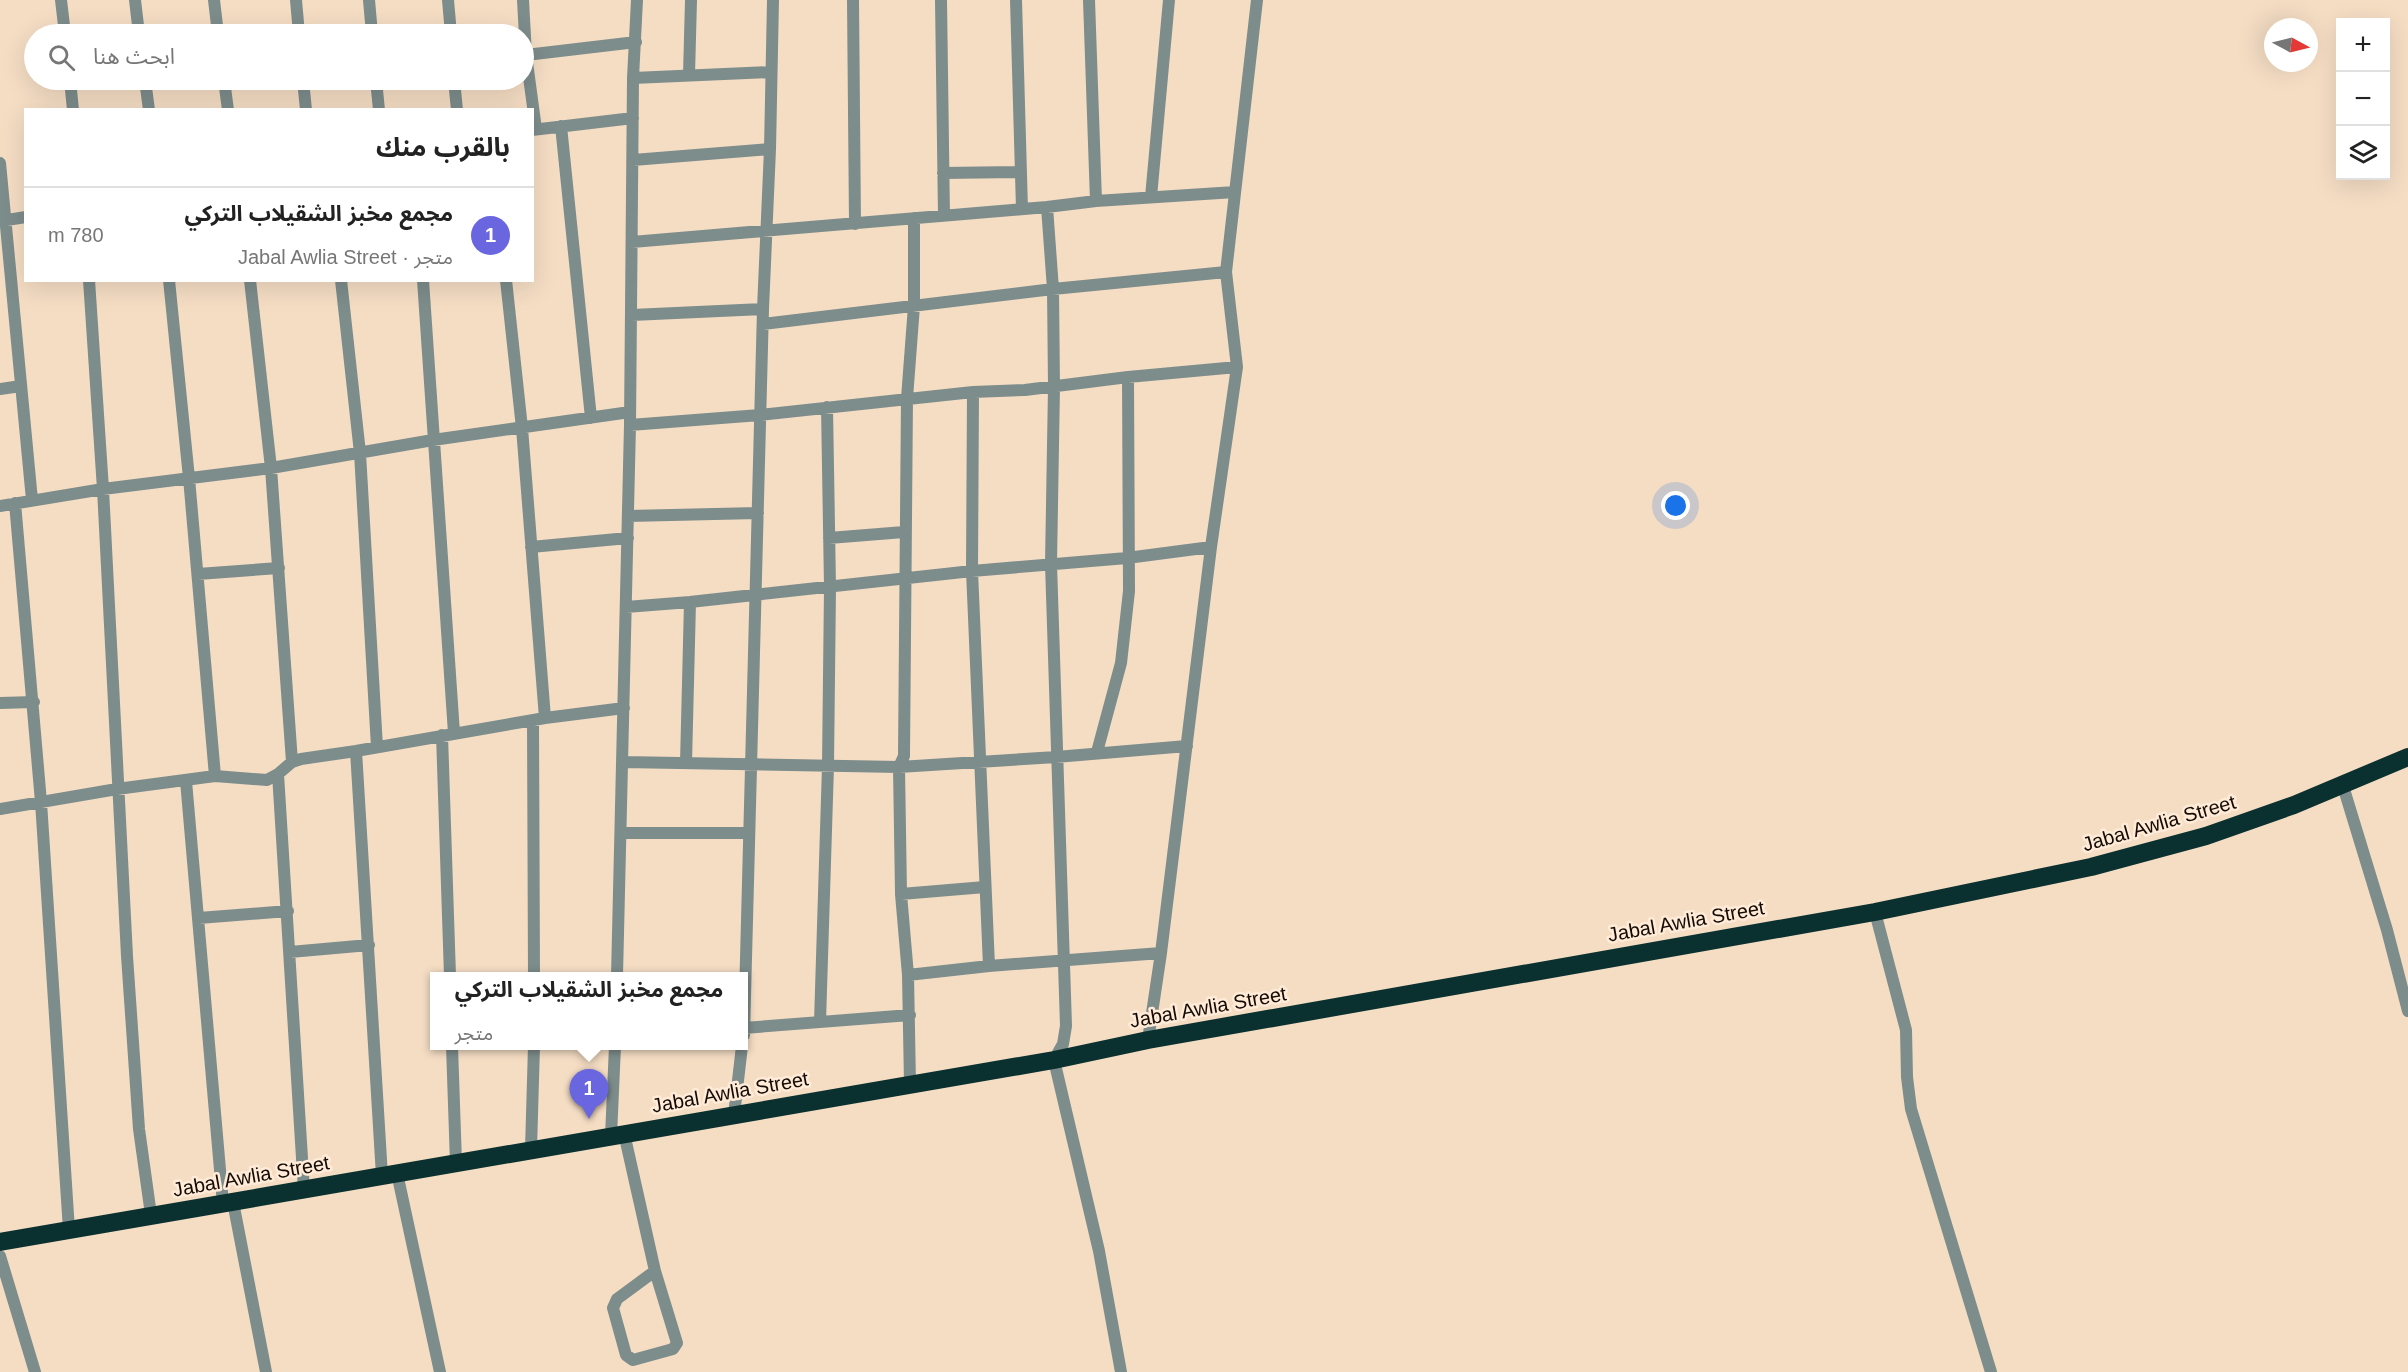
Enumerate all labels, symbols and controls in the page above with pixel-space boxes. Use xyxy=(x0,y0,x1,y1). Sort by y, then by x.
north arrow xyxy=(2264,18,2318,72)
map controls xyxy=(2336,18,2390,180)
button: + xyxy=(2336,18,2390,72)
search box xyxy=(24,24,534,90)
icon: search xyxy=(45,41,78,74)
text: ابحث هنا xyxy=(93,44,175,69)
button: − xyxy=(2336,72,2390,126)
button: layers xyxy=(2336,126,2390,180)
text: بالقرب منك xyxy=(376,132,510,162)
text: مجمع مخبز الشقيلاب التركي xyxy=(184,201,453,226)
text: 780 m xyxy=(48,224,104,246)
text: 1 xyxy=(485,224,496,246)
text: متجر · Jabal Awlia Street xyxy=(238,246,453,268)
your location xyxy=(1661,491,1690,520)
street label: Jabal Awlia Street xyxy=(2080,790,2239,855)
street label: Jabal Awlia Street xyxy=(1606,896,1766,946)
popup xyxy=(430,972,748,1050)
text: مجمع مخبز الشقيلاب التركي xyxy=(455,977,723,1002)
street label: Jabal Awlia Street xyxy=(1128,982,1288,1032)
text: متجر xyxy=(455,1022,493,1044)
street label: Jabal Awlia Street xyxy=(650,1067,810,1117)
pin: 1 xyxy=(570,1070,608,1119)
street label: Jabal Awlia Street xyxy=(171,1151,331,1201)

